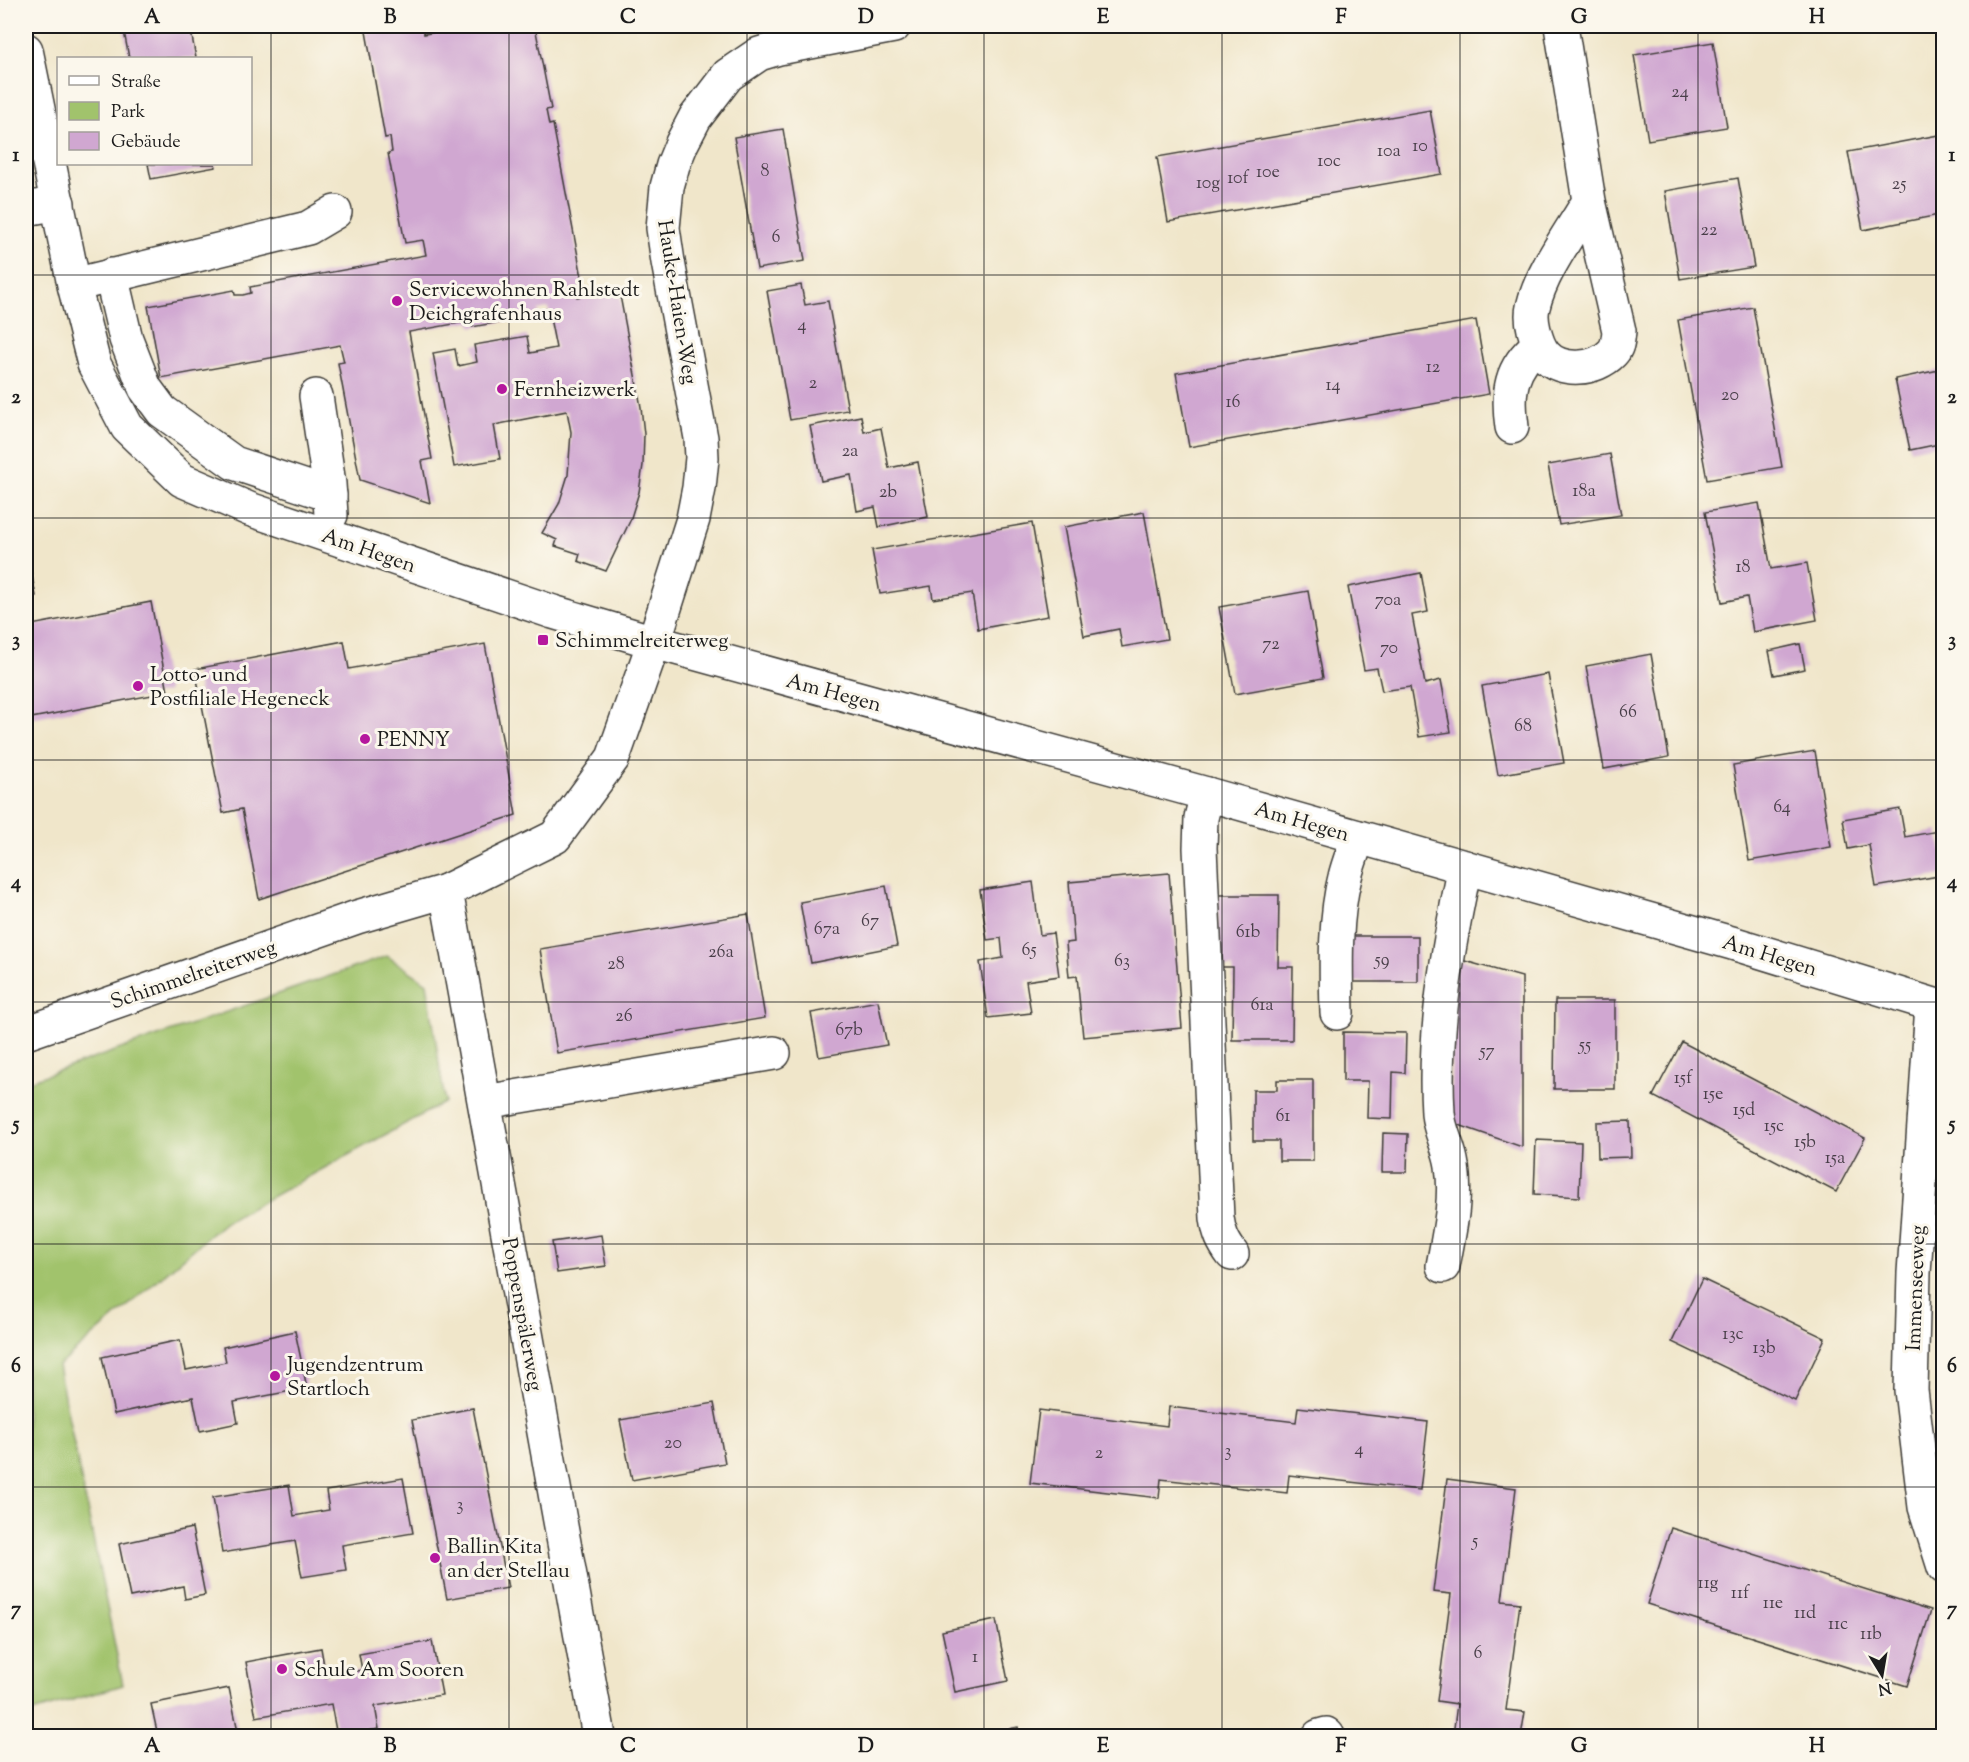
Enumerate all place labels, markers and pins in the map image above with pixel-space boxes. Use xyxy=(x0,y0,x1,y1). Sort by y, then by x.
place label: Servicewohnen Rahlstedt Deichgrafenhaus xyxy=(409,276,640,330)
marker: Servicewohnen Rahlstedt Deichgrafenhaus xyxy=(390,294,404,308)
place label: Fernheizwerk xyxy=(514,376,636,406)
marker: Fernheizwerk xyxy=(495,382,509,396)
place label: Schimmelreiterweg xyxy=(555,627,729,657)
marker: Schimmelreiterweg xyxy=(536,633,550,647)
place label: Lotto- und Postfiliale Hegeneck xyxy=(150,661,330,715)
marker: Lotto- und Postfiliale Hegeneck xyxy=(131,679,145,693)
place label: PENNY xyxy=(377,726,450,756)
marker: PENNY xyxy=(358,732,372,746)
place label: Jugendzentrum Startloch xyxy=(286,1351,424,1405)
marker: Jugendzentrum Startloch xyxy=(268,1369,282,1383)
place label: Ballin Kita an der Stellau xyxy=(447,1533,570,1587)
marker: Ballin Kita an der Stellau xyxy=(428,1551,442,1565)
place label: Schule Am Sooren xyxy=(294,1656,464,1686)
marker: Schule Am Sooren xyxy=(275,1662,289,1676)

